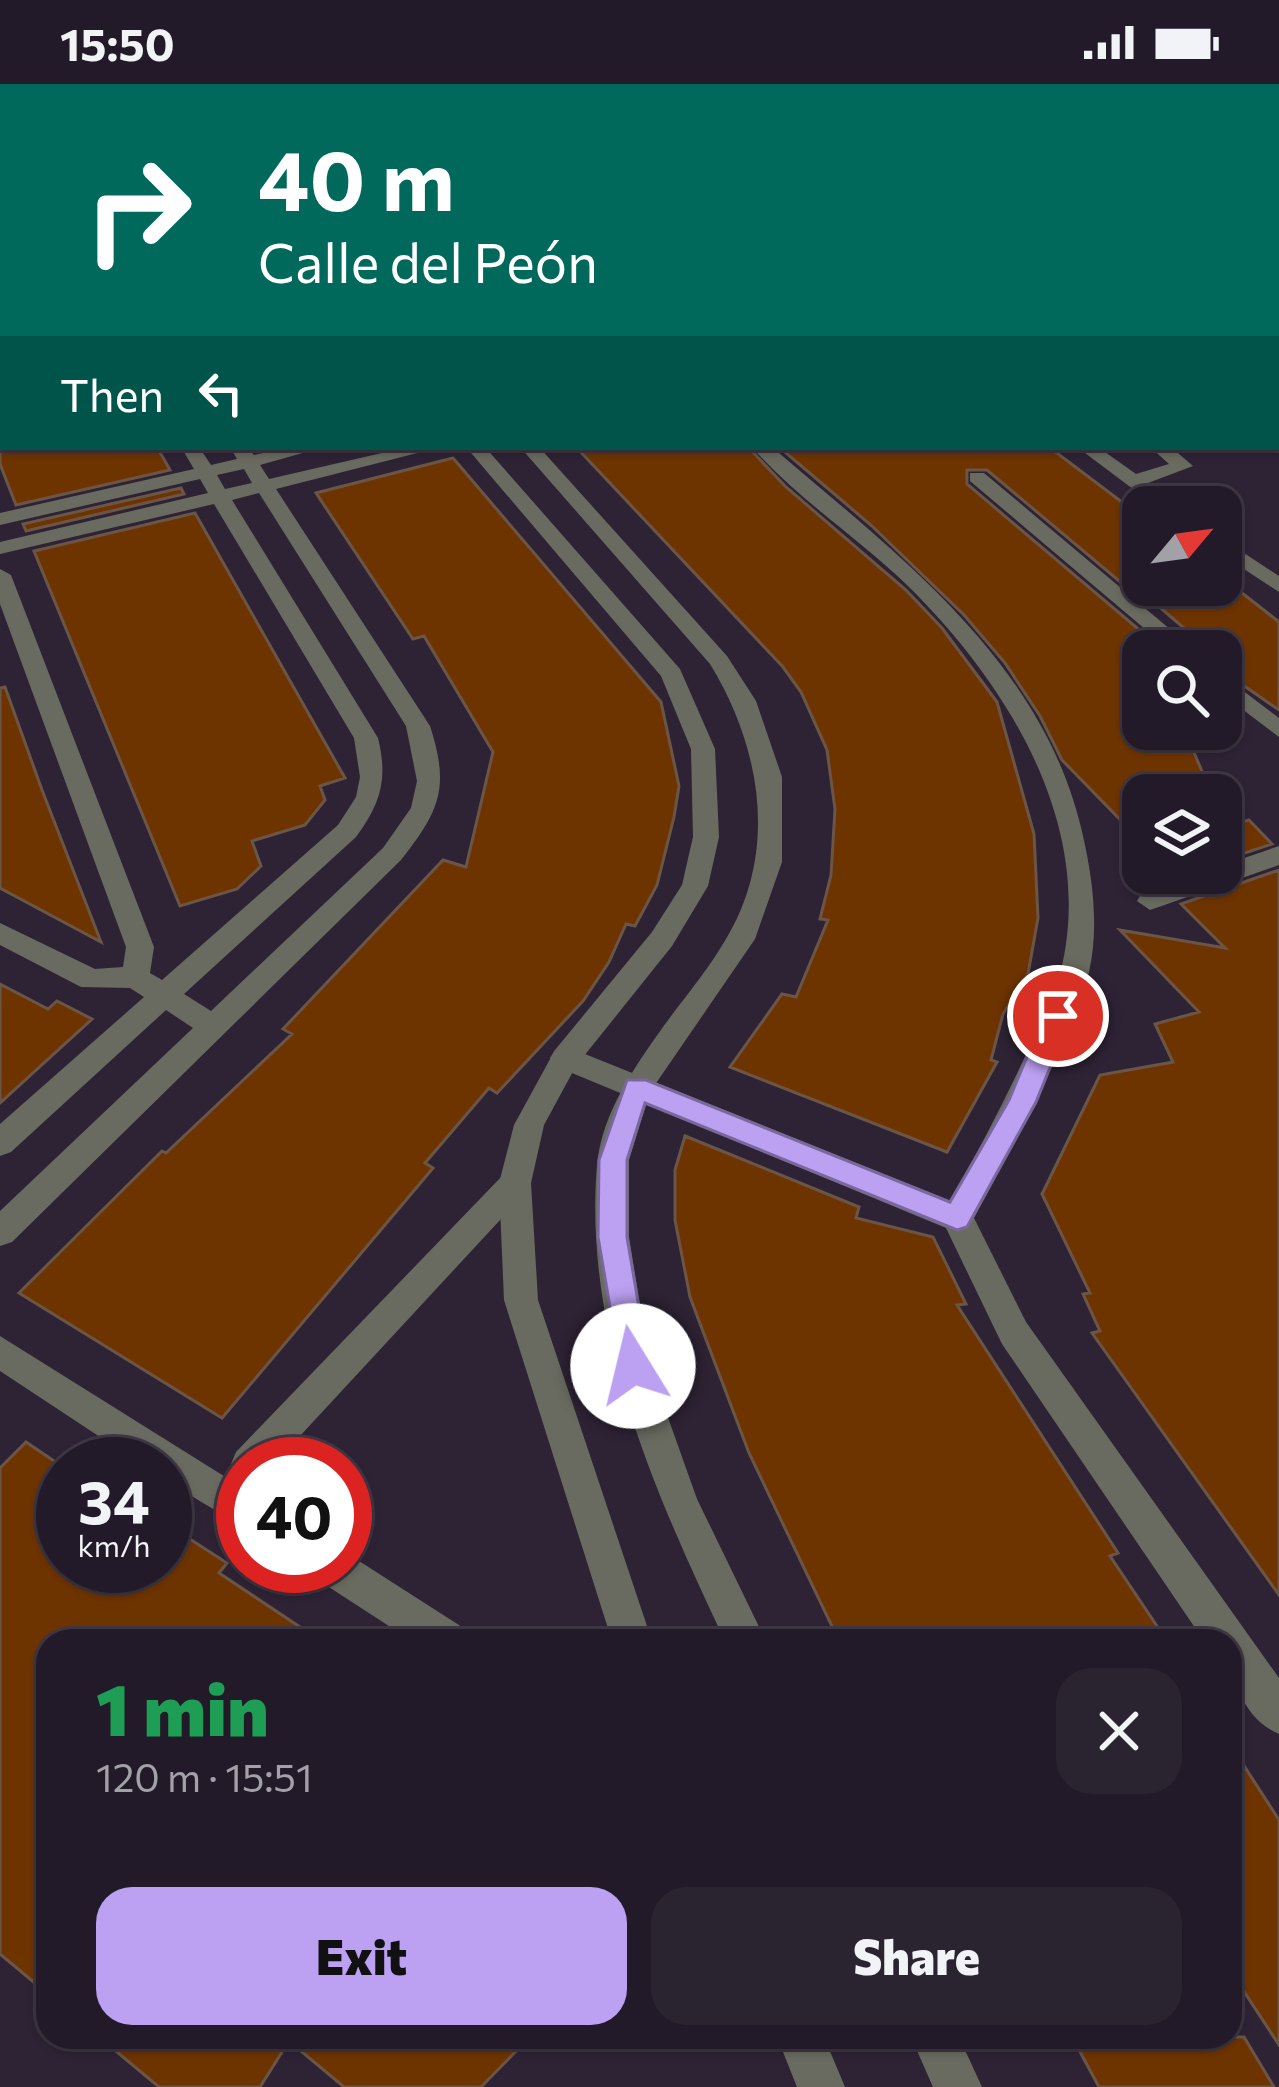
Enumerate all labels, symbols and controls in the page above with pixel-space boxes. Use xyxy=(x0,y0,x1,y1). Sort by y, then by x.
text: 15:50 xyxy=(60,15,175,70)
text: 40 m xyxy=(258,126,455,228)
icon: right xyxy=(60,132,216,288)
text: Calle del Peón xyxy=(258,228,598,294)
icon: left xyxy=(188,360,254,426)
text: Then xyxy=(60,366,164,421)
north arrow xyxy=(1122,486,1242,606)
map controls xyxy=(1122,486,1242,894)
button: search xyxy=(1122,630,1242,750)
button: layers xyxy=(1122,774,1242,894)
pin xyxy=(1007,965,1109,1067)
icon: arrive xyxy=(1025,983,1091,1049)
position arrow xyxy=(570,1303,696,1429)
speed limit sign: 40 xyxy=(216,1437,372,1593)
text: 34 xyxy=(78,1463,150,1536)
text: km/h xyxy=(78,1526,150,1563)
text: 1 min xyxy=(96,1663,269,1751)
button: close xyxy=(1056,1668,1182,1794)
text: 120 m · 15:51 xyxy=(96,1752,313,1800)
button: Exit xyxy=(96,1887,627,2025)
button: Share xyxy=(651,1887,1182,2025)

